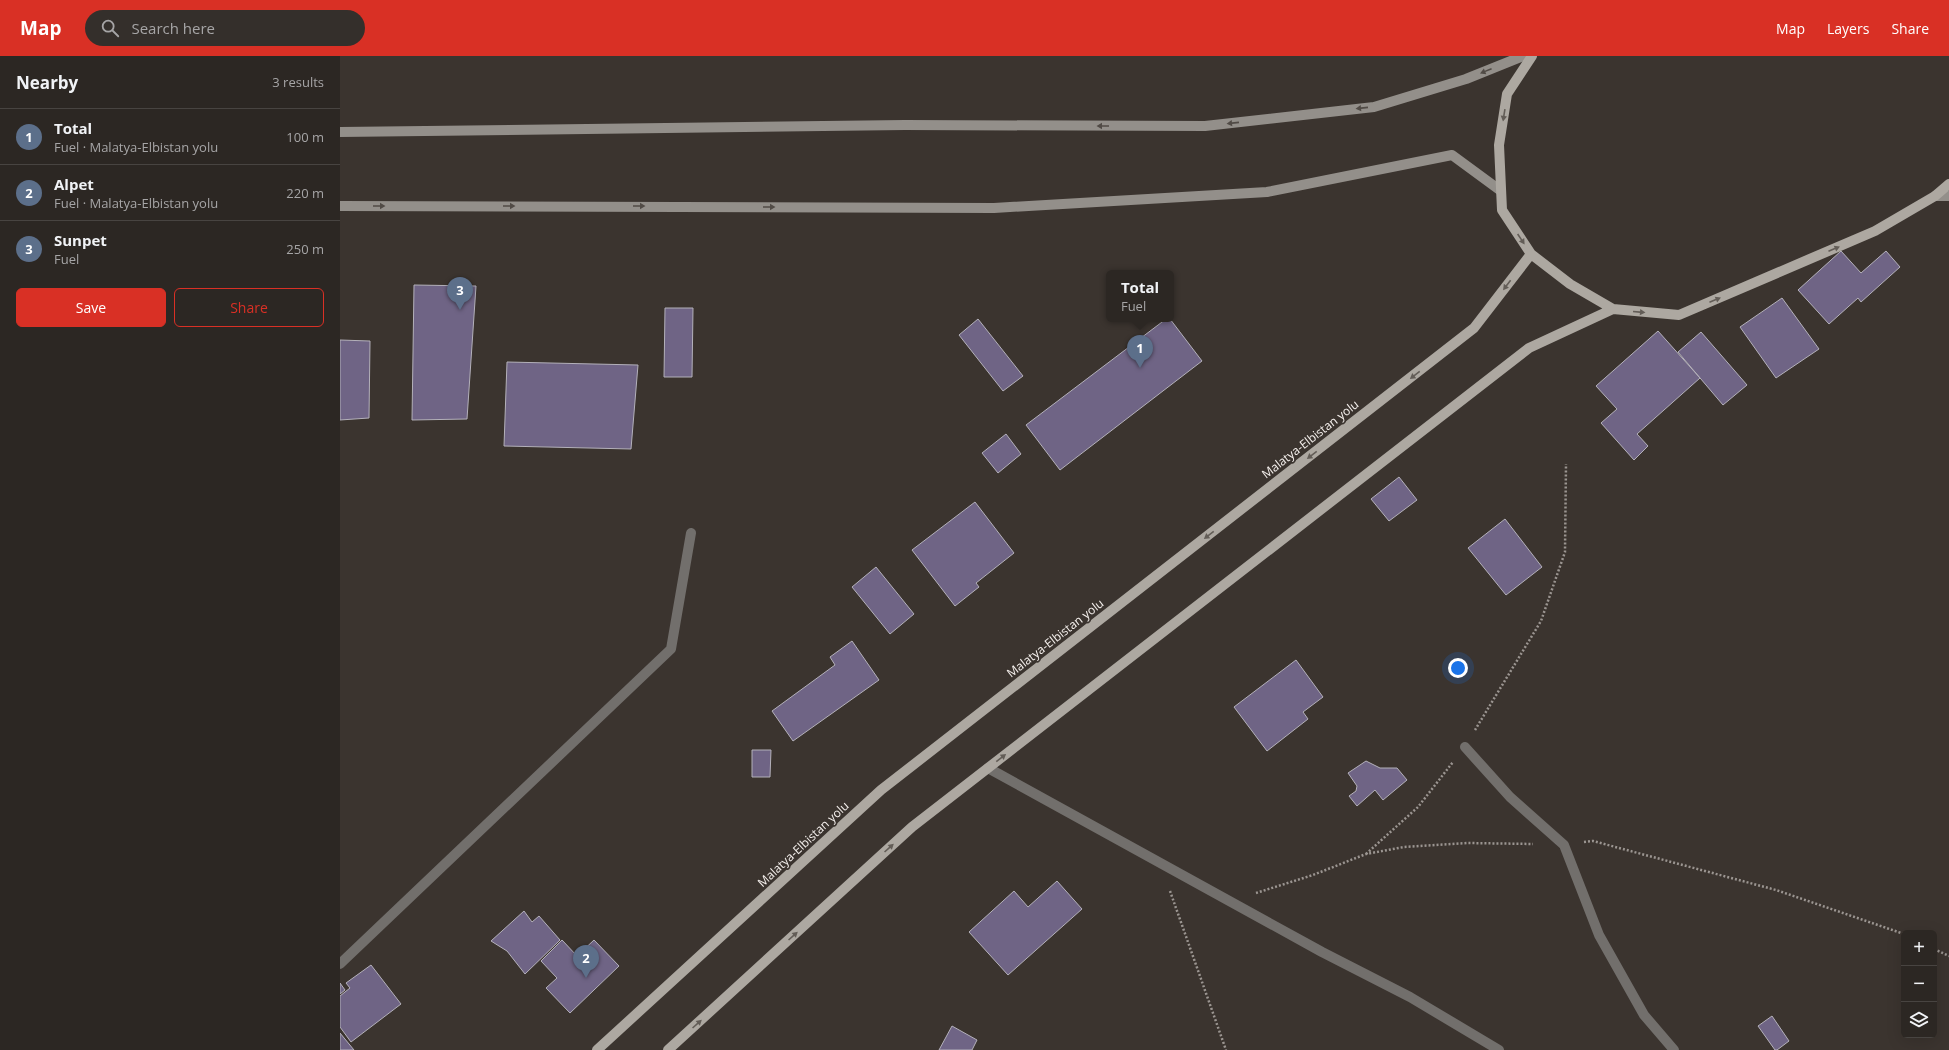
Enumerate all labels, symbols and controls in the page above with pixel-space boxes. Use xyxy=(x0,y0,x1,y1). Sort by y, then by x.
search box xyxy=(85,10,365,46)
text: Map xyxy=(20,15,61,41)
icon: search xyxy=(99,17,121,39)
text: Search here xyxy=(131,18,215,38)
text: Map xyxy=(1776,19,1805,38)
text: Layers xyxy=(1827,19,1869,38)
text: Share xyxy=(1891,19,1929,38)
one-way arrow xyxy=(1480,68,1492,74)
text: Nearby xyxy=(16,71,78,94)
text: 3 results xyxy=(272,73,324,91)
one-way arrow xyxy=(1356,105,1368,111)
one-way arrow xyxy=(1501,109,1507,121)
text: Total xyxy=(54,118,92,138)
one-way arrow xyxy=(1227,120,1239,126)
one-way arrow xyxy=(1097,122,1109,129)
text: 1 xyxy=(25,128,33,146)
text: 100 m xyxy=(286,128,324,146)
text: Fuel · Malatya-Elbistan yolu xyxy=(54,138,218,156)
text: Alpet xyxy=(54,174,94,194)
text: 2 xyxy=(25,184,33,202)
text: 220 m xyxy=(286,184,324,202)
text: Fuel · Malatya-Elbistan yolu xyxy=(54,194,218,212)
one-way arrow xyxy=(373,203,386,209)
one-way arrow xyxy=(503,203,516,209)
one-way arrow xyxy=(633,203,646,209)
one-way arrow xyxy=(763,204,776,210)
text: Sunpet xyxy=(54,230,107,250)
one-way arrow xyxy=(1517,234,1525,244)
text: 3 xyxy=(25,240,33,258)
text: 250 m xyxy=(286,240,324,258)
one-way arrow xyxy=(1829,245,1841,251)
text: Fuel xyxy=(54,250,79,268)
popup xyxy=(1106,270,1174,322)
pin: 3 xyxy=(447,277,473,310)
text: Total xyxy=(1121,277,1159,297)
one-way arrow xyxy=(1503,280,1511,291)
button: Save xyxy=(16,288,166,327)
button: Share xyxy=(174,288,324,327)
one-way arrow xyxy=(1709,296,1721,302)
text: Fuel xyxy=(1121,297,1146,315)
one-way arrow xyxy=(1633,308,1645,315)
pin: 1 xyxy=(1127,335,1153,368)
one-way arrow xyxy=(1409,371,1420,379)
street label: Malatya-Elbistan yolu xyxy=(1258,396,1362,482)
one-way arrow xyxy=(1306,450,1317,459)
one-way arrow xyxy=(1204,530,1215,539)
street label: Malatya-Elbistan yolu xyxy=(1003,595,1107,681)
your location xyxy=(1448,658,1468,678)
one-way arrow xyxy=(995,753,1006,762)
street label: Malatya-Elbistan yolu xyxy=(754,797,852,891)
one-way arrow xyxy=(884,843,894,853)
map controls xyxy=(1901,930,1937,1038)
button: + xyxy=(1901,930,1937,966)
one-way arrow xyxy=(788,931,798,941)
pin: 2 xyxy=(573,945,599,978)
button: − xyxy=(1901,966,1937,1002)
button: layers xyxy=(1901,1002,1937,1038)
one-way arrow xyxy=(692,1019,702,1028)

